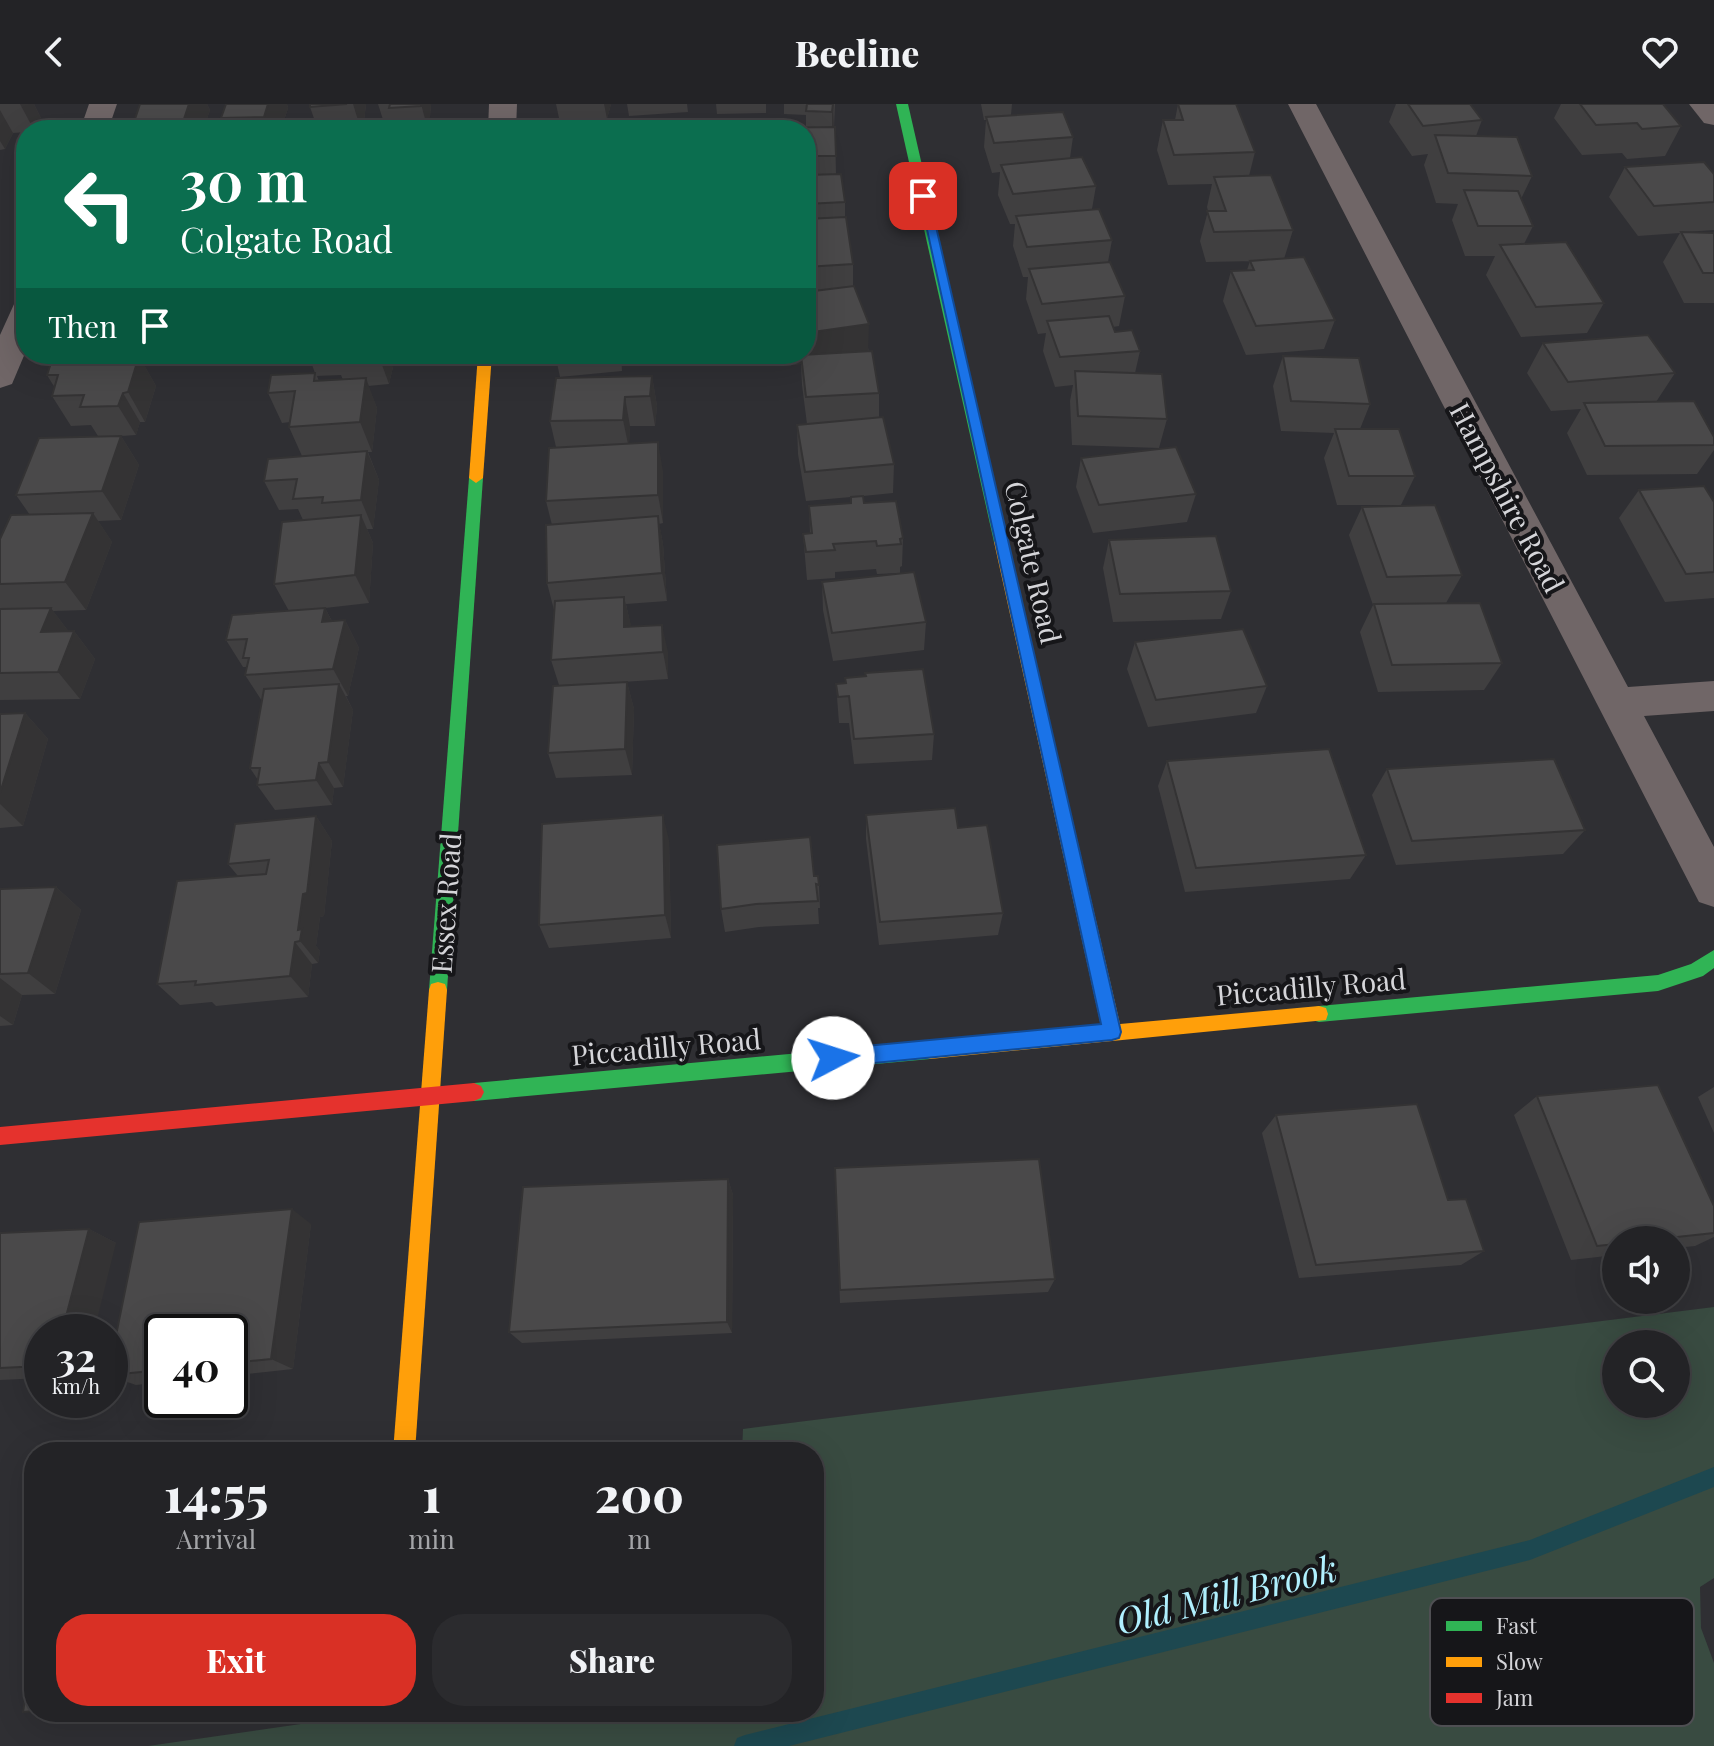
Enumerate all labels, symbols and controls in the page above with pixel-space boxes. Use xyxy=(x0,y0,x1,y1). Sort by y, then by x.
text: Beeline xyxy=(795,28,919,76)
icon: back xyxy=(32,30,76,74)
icon: heart xyxy=(1638,30,1682,74)
text: 30 m xyxy=(180,142,307,217)
icon: left xyxy=(48,152,152,256)
pin xyxy=(889,162,957,230)
icon: arrive xyxy=(901,174,945,218)
text: Colgate Road xyxy=(180,214,393,262)
icon: arrive xyxy=(133,304,177,348)
text: Then xyxy=(48,306,117,346)
street label: Hampshire Road xyxy=(1442,396,1574,598)
street label: Colgate Road xyxy=(997,477,1071,647)
street label: Essex Road xyxy=(422,831,468,975)
street label: Piccadilly Road xyxy=(1215,959,1407,1013)
position arrow xyxy=(791,1016,875,1100)
street label: Piccadilly Road xyxy=(570,1019,762,1073)
map controls xyxy=(1602,1226,1690,1418)
button: sound xyxy=(1602,1226,1690,1314)
speed limit sign: 40 xyxy=(144,1314,248,1418)
text: 32 xyxy=(56,1329,96,1382)
button: search xyxy=(1602,1330,1690,1418)
text: km/h xyxy=(52,1372,100,1399)
text: 14:55 xyxy=(164,1461,268,1525)
text: 1 xyxy=(422,1461,441,1525)
text: 200 xyxy=(595,1461,684,1525)
text: Arrival xyxy=(176,1521,256,1556)
text: min xyxy=(408,1521,455,1556)
text: m xyxy=(628,1521,651,1556)
water label: Old Mill Brook xyxy=(1111,1542,1341,1644)
legend xyxy=(1430,1598,1694,1726)
text: Fast xyxy=(1496,1610,1538,1640)
button: Exit xyxy=(56,1614,416,1706)
button: Share xyxy=(432,1614,792,1706)
text: Slow xyxy=(1496,1646,1543,1676)
text: Jam xyxy=(1495,1682,1534,1712)

